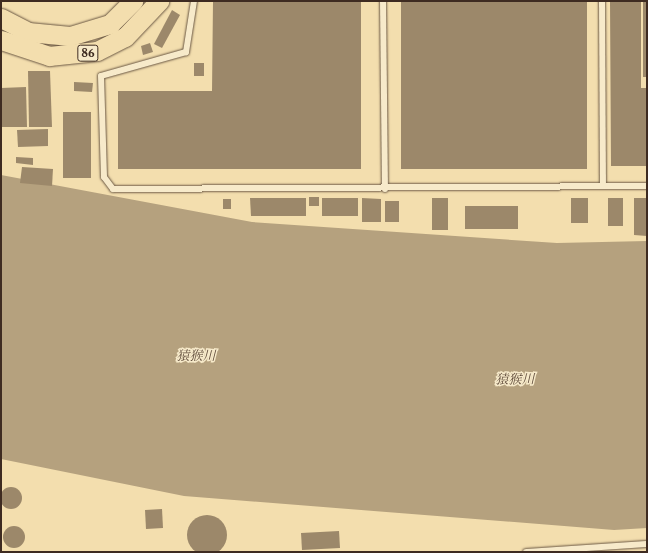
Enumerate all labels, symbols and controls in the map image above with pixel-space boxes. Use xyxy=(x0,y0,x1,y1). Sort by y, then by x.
road number: 86 xyxy=(77,44,99,62)
water label: 猿猴川 xyxy=(177,347,215,363)
water label: 猿猴川 xyxy=(495,371,535,387)

